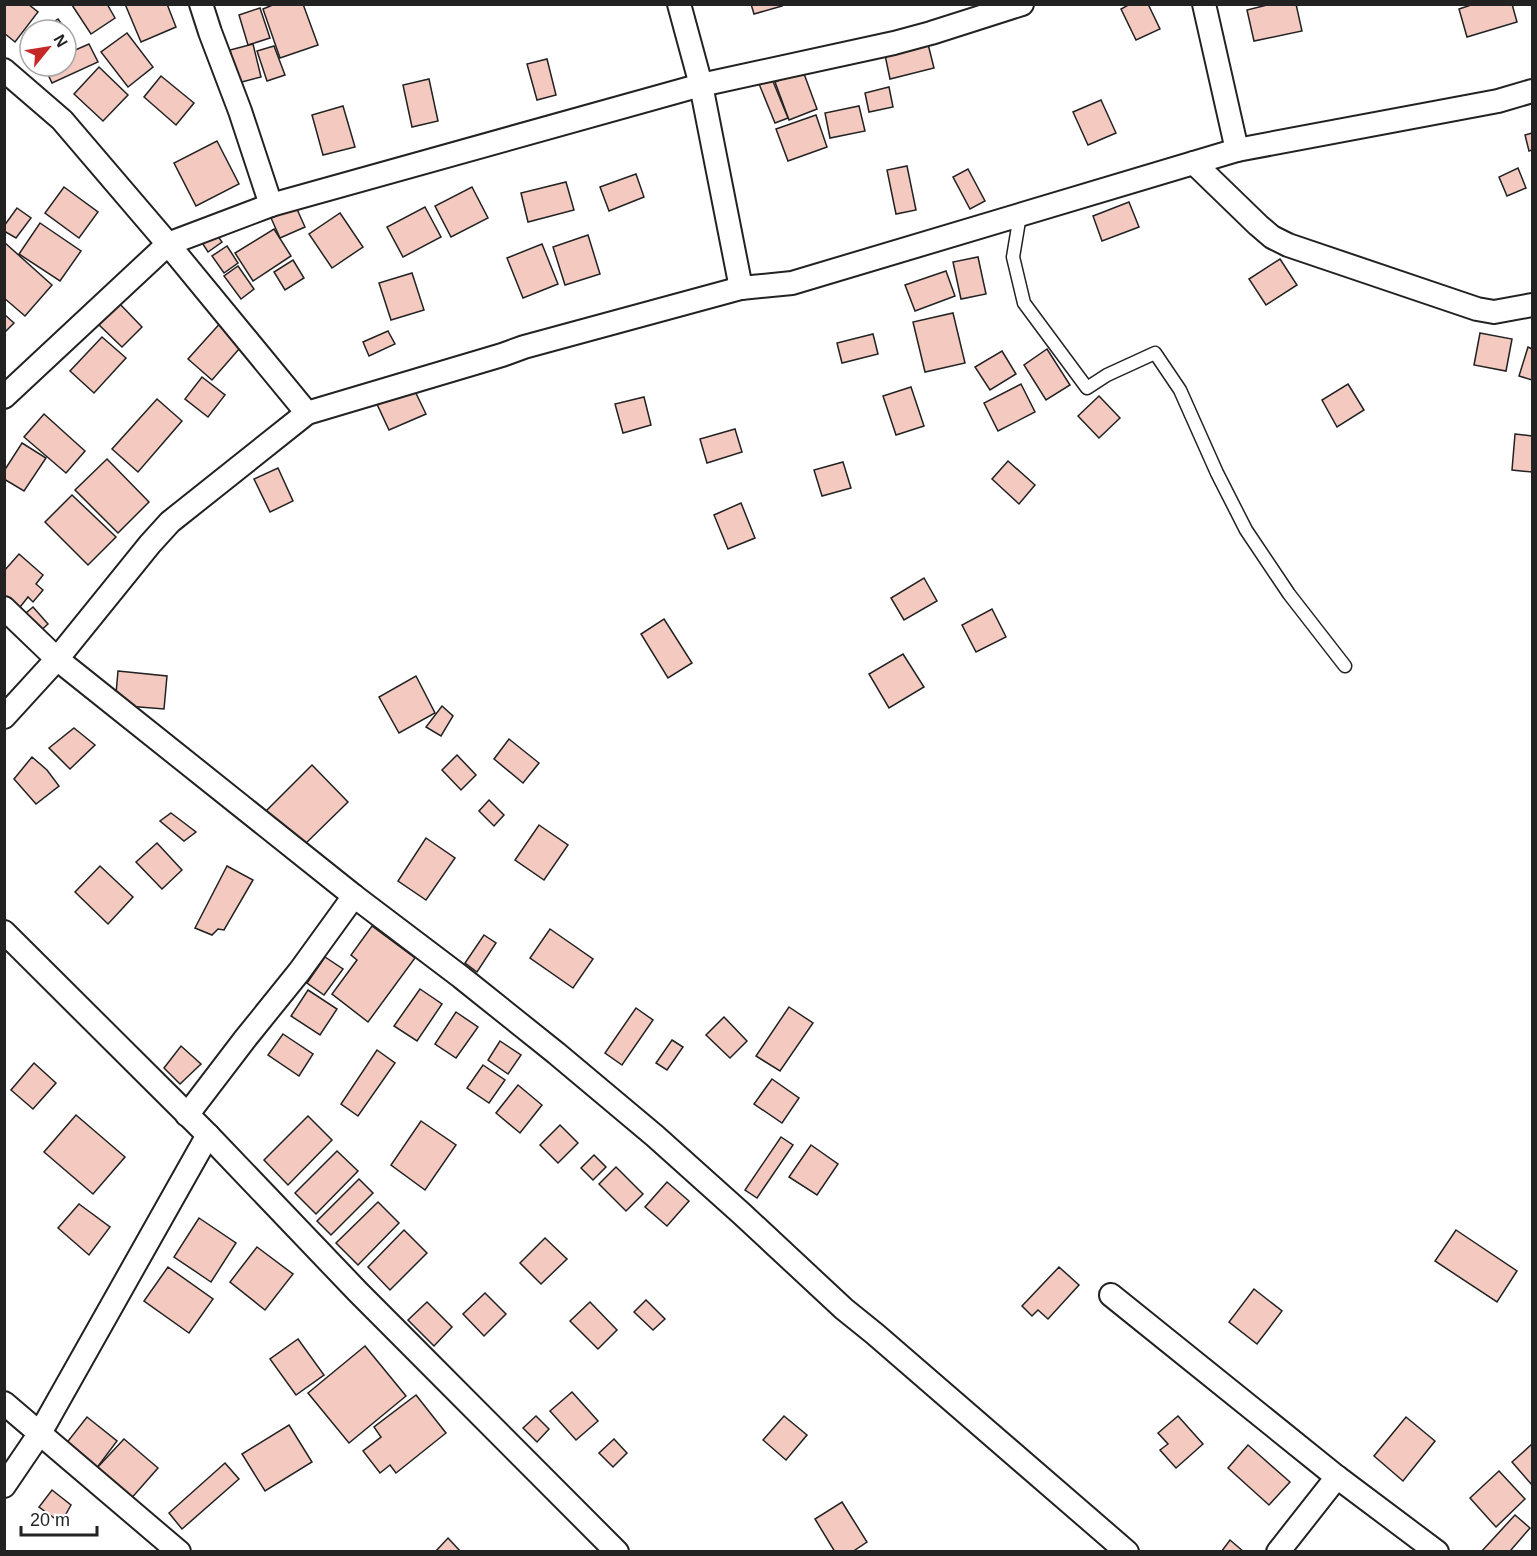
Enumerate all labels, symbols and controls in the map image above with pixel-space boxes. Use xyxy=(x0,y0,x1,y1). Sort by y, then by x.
north arrow xyxy=(18,18,78,78)
text: N xyxy=(50,31,71,50)
scale bar xyxy=(21,1499,98,1537)
text: 20 m xyxy=(30,1510,70,1530)

